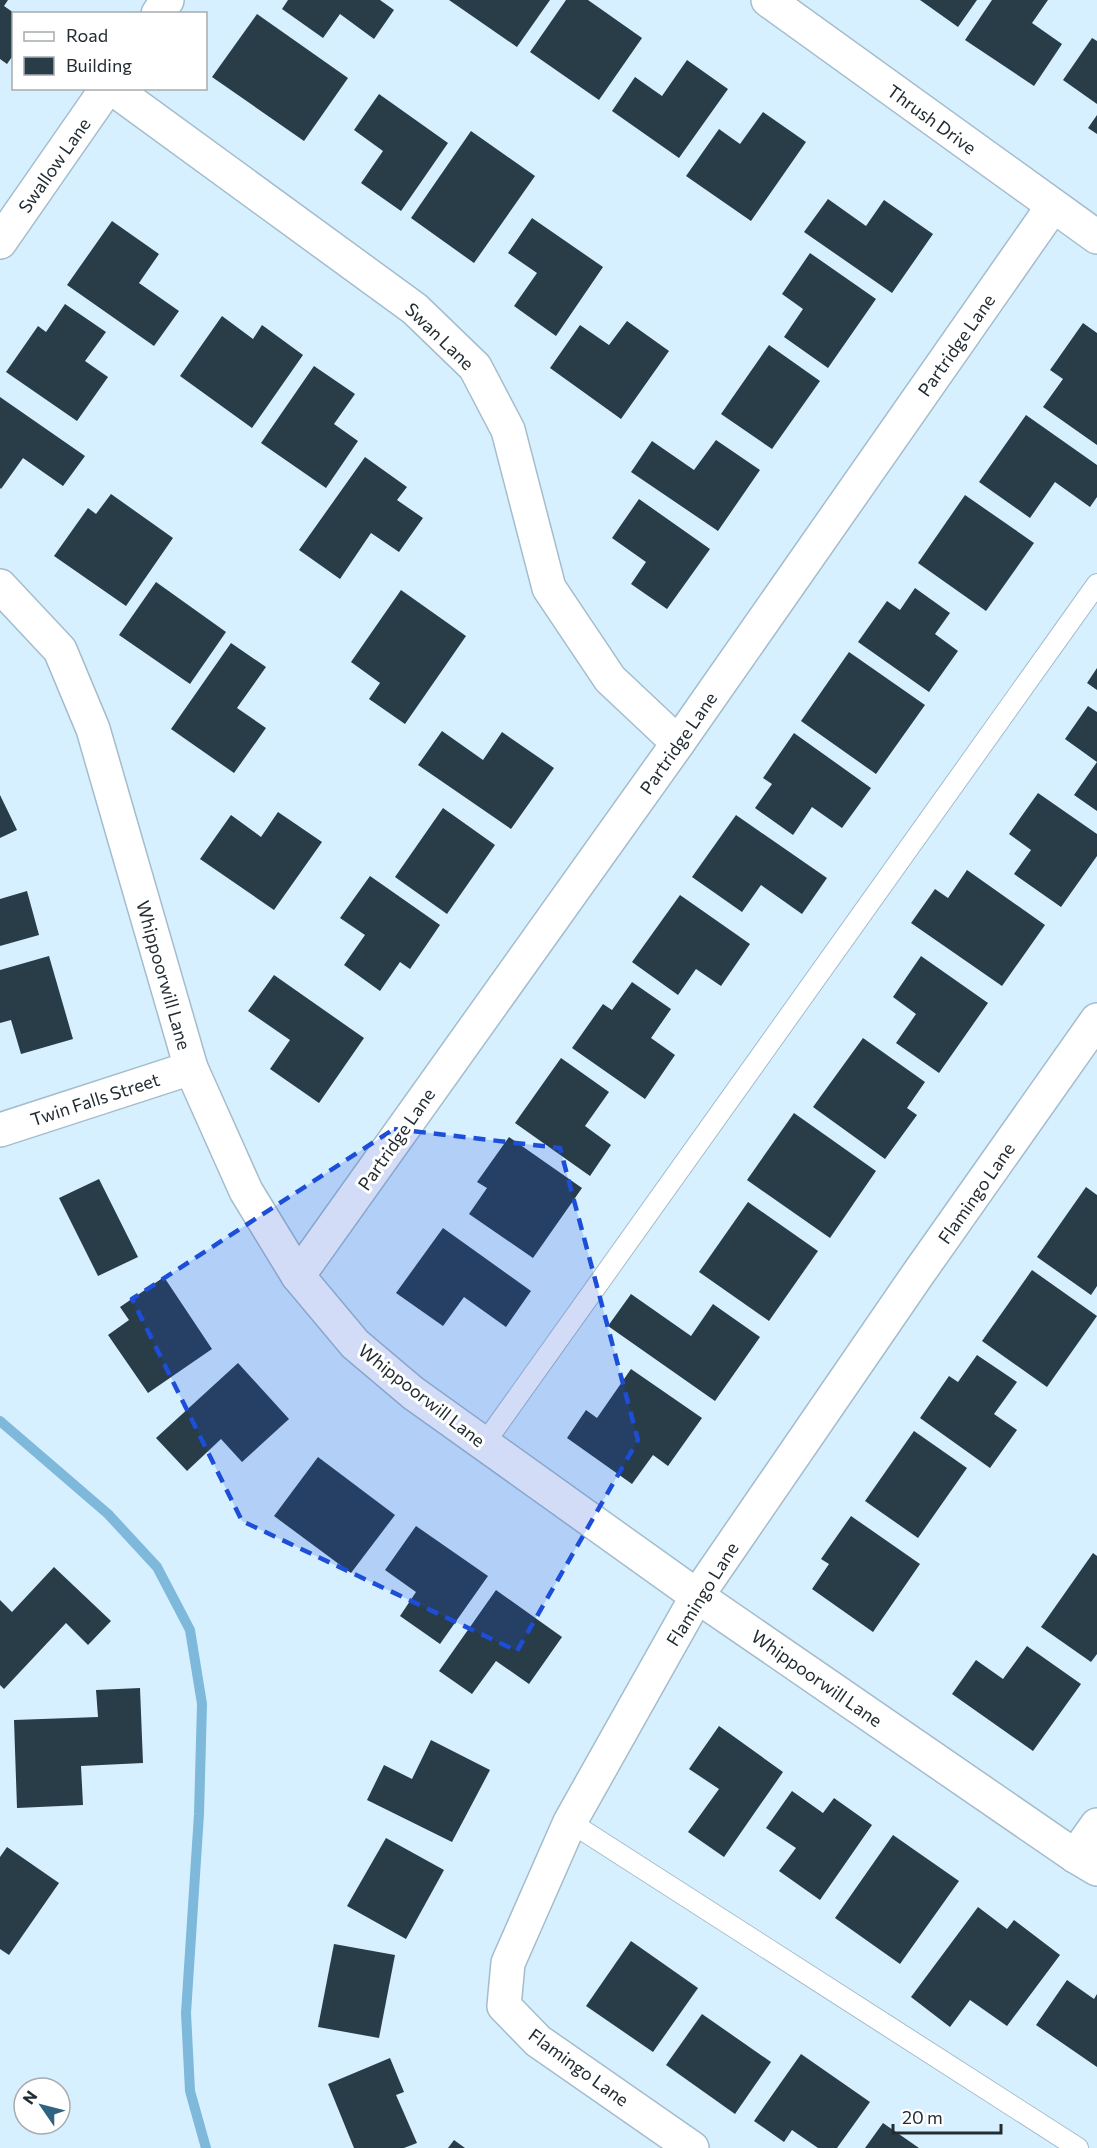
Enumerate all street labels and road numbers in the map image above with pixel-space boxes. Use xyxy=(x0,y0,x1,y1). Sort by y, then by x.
street label: Thrush Drive xyxy=(883,79,981,159)
street label: Swallow Lane xyxy=(13,113,95,217)
street label: Partridge Lane xyxy=(913,290,999,400)
street label: Swan Lane xyxy=(401,298,479,374)
street label: Partridge Lane xyxy=(635,688,721,798)
street label: Whippoorwill Lane xyxy=(132,898,196,1052)
street label: Twin Falls Street xyxy=(28,1068,162,1130)
street label: Partridge Lane xyxy=(353,1084,439,1194)
street label: Flamingo Lane xyxy=(933,1138,1019,1248)
street label: Whippoorwill Lane xyxy=(354,1339,490,1451)
street label: Flamingo Lane xyxy=(661,1538,743,1650)
street label: Whippoorwill Lane xyxy=(747,1625,887,1731)
street label: Flamingo Lane xyxy=(525,2023,633,2111)

